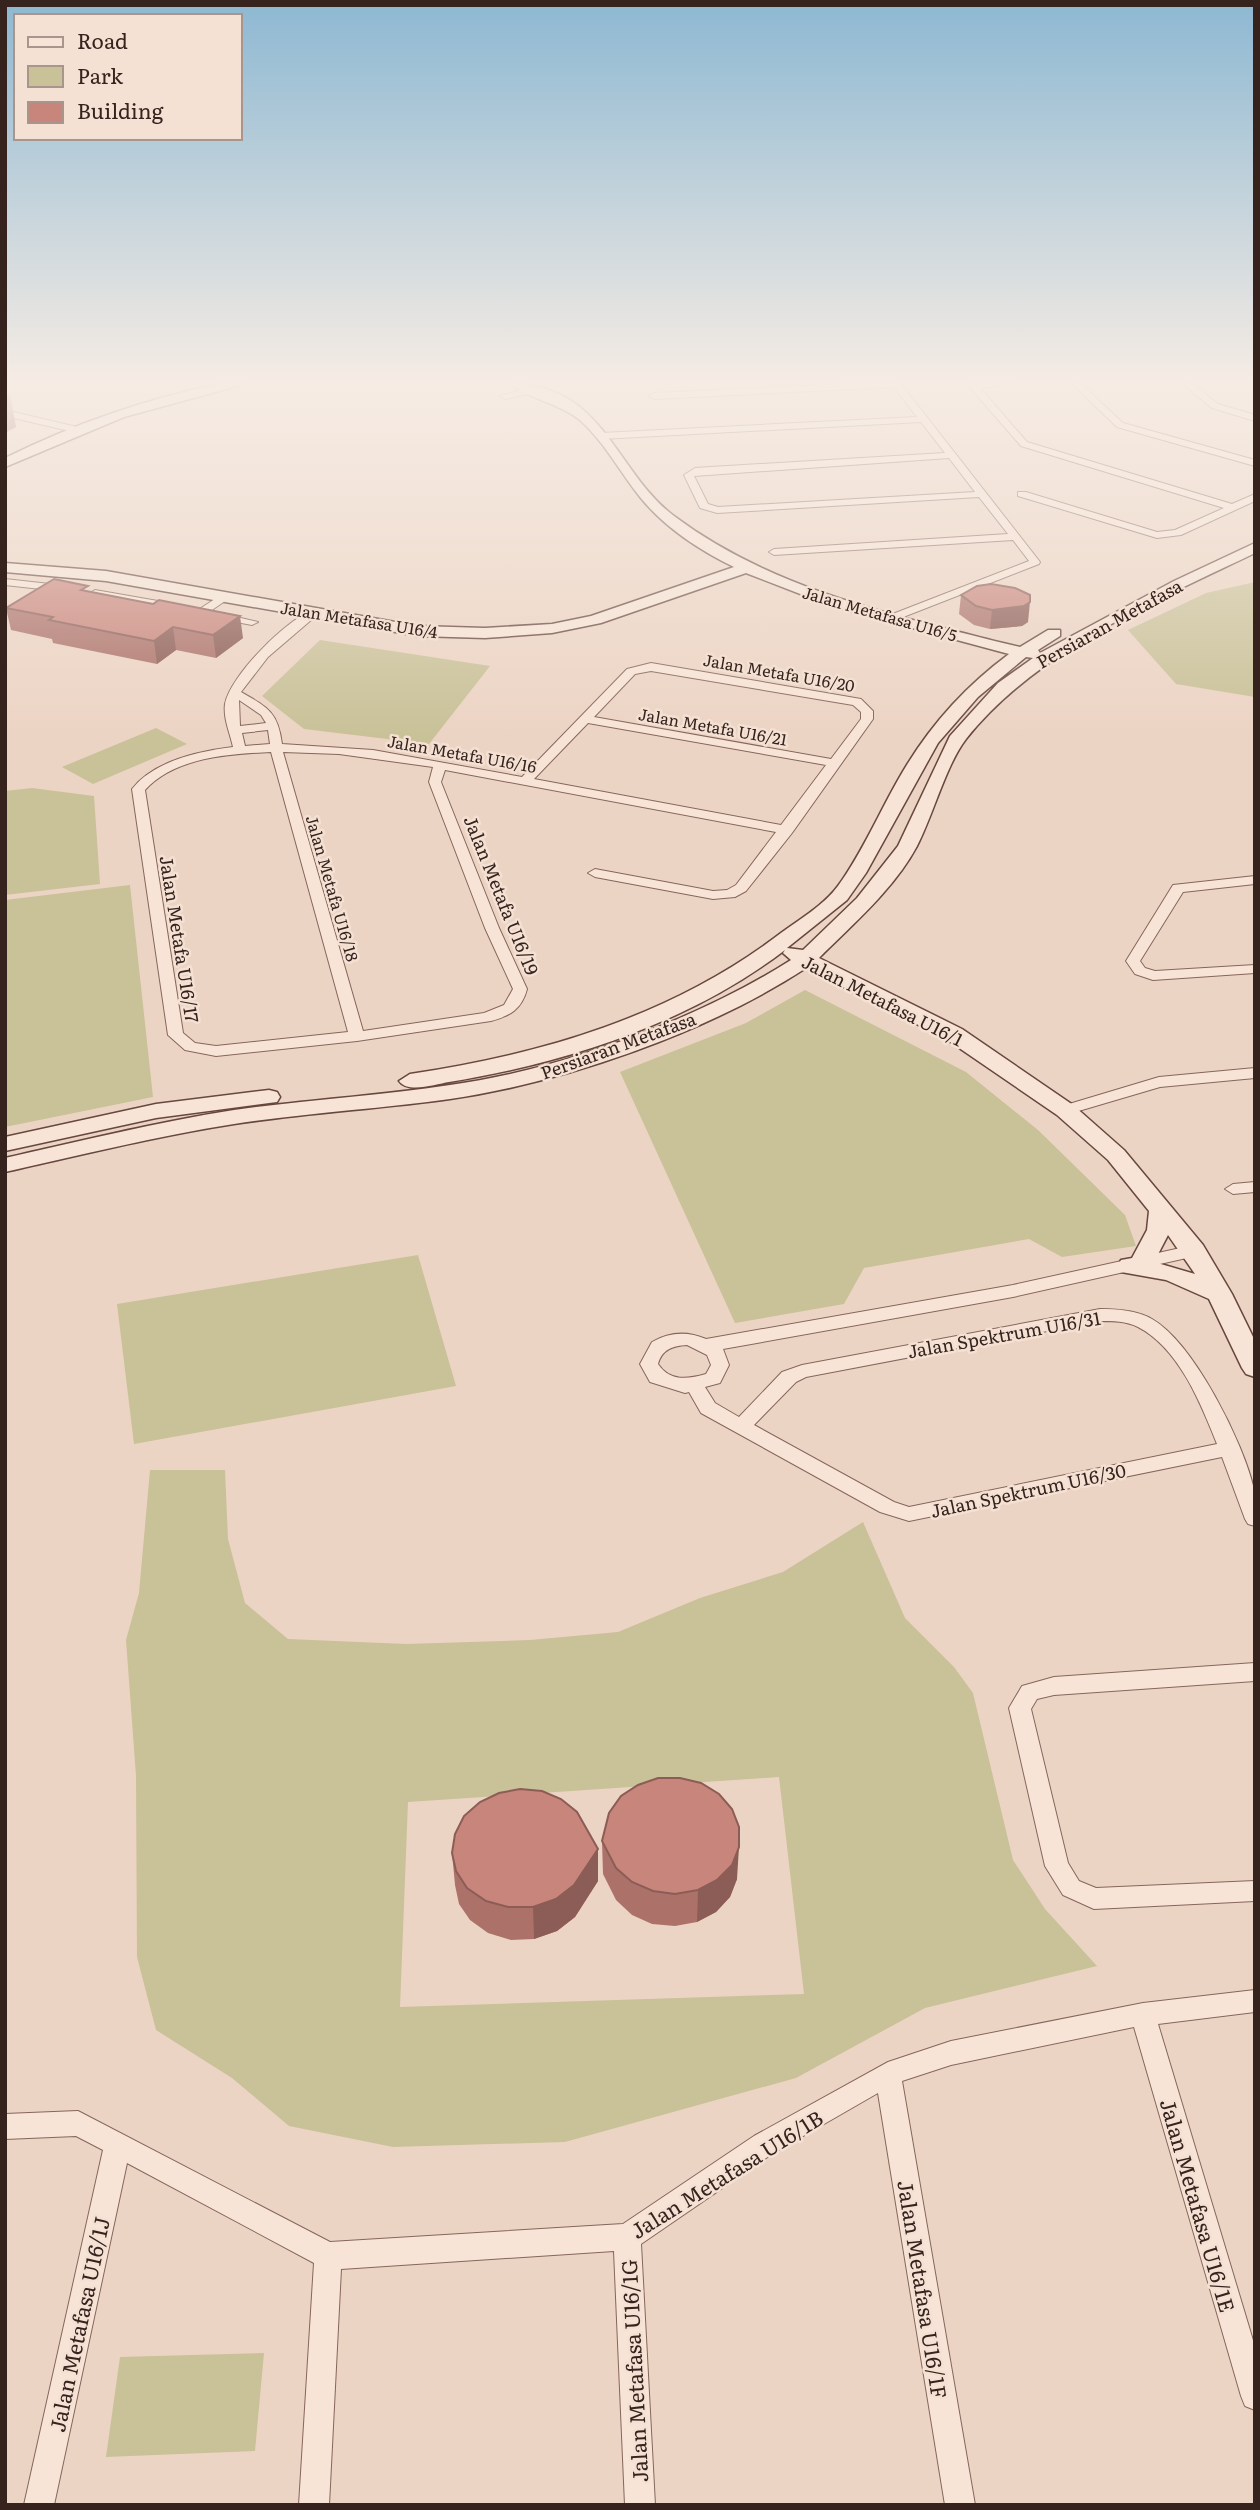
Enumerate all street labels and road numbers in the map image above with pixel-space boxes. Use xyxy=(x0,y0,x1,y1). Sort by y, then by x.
street label: Persiaran Metafasa xyxy=(1031,571,1187,674)
street label: Jalan Metafasa U16/5 xyxy=(800,579,960,647)
street label: Jalan Metafasa U16/4 xyxy=(279,595,440,643)
street label: Jalan Metafa U16/20 xyxy=(701,647,857,697)
street label: Jalan Metafa U16/21 xyxy=(637,701,790,751)
street label: Jalan Metafa U16/16 xyxy=(386,728,539,778)
street label: Jalan Metafa U16/19 xyxy=(458,811,546,979)
street label: Jalan Metafa U16/18 xyxy=(301,812,365,964)
street label: Jalan Metafa U16/17 xyxy=(153,853,207,1025)
street label: Jalan Metafasa U16/1 xyxy=(798,948,968,1052)
street label: Persiaran Metafasa xyxy=(537,1004,700,1086)
street label: Jalan Spektrum U16/31 xyxy=(905,1304,1103,1364)
street label: Jalan Spektrum U16/30 xyxy=(928,1456,1128,1524)
street label: Jalan Metafasa U16/1E xyxy=(1154,2094,1244,2316)
street label: Jalan Metafasa U16/1B xyxy=(624,2101,828,2245)
street label: Jalan Metafasa U16/1F xyxy=(891,2178,957,2400)
street label: Jalan Metafasa U16/1J xyxy=(40,2213,116,2435)
street label: Jalan Metafasa U16/1G xyxy=(612,2258,654,2483)

